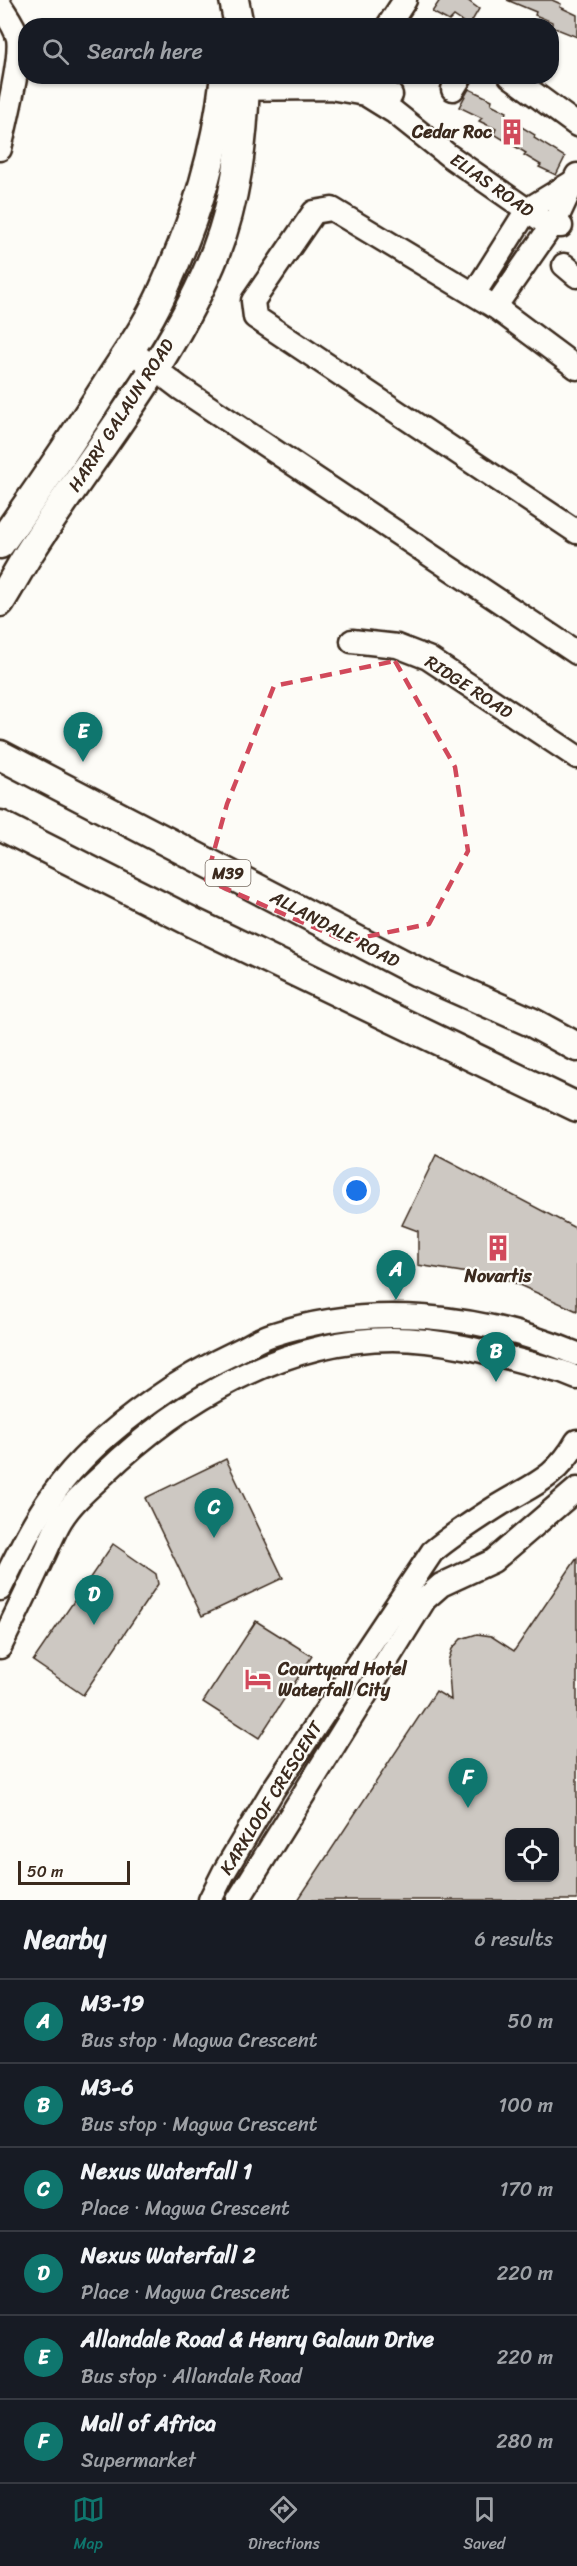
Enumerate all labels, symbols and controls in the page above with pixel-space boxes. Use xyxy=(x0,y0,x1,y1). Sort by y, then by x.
search box xyxy=(18,18,559,84)
text: Search here xyxy=(87,32,203,71)
icon: search xyxy=(39,35,72,68)
place label: Cedar Roc xyxy=(411,116,493,148)
building icon: Cedar Roc xyxy=(497,117,527,147)
street label: ELIAS ROAD xyxy=(443,144,541,226)
street label: HARRY GALAUN ROAD xyxy=(59,331,183,498)
street label: RIDGE ROAD xyxy=(418,646,520,728)
pin: E xyxy=(64,712,103,762)
road number: M39 xyxy=(206,860,250,886)
street label: ALLANDALE ROAD xyxy=(263,881,406,977)
your location xyxy=(342,1176,371,1205)
building icon: Novartis xyxy=(483,1233,513,1263)
pin: A xyxy=(376,1250,416,1300)
place label: Novartis xyxy=(464,1260,532,1292)
pin: B xyxy=(476,1332,516,1382)
pin: C xyxy=(194,1488,234,1538)
pin: D xyxy=(74,1576,113,1625)
place label: Courtyard Hotel Waterfall City xyxy=(277,1653,407,1706)
hotel icon: Courtyard Hotel Waterfall City xyxy=(243,1664,273,1694)
street label: KARKLOOF CRESCENT xyxy=(211,1713,332,1881)
pin: F xyxy=(448,1758,488,1808)
map controls xyxy=(505,1828,559,1882)
button: locate xyxy=(505,1828,559,1882)
text: 50 m xyxy=(27,1857,63,1886)
scale bar xyxy=(18,1858,130,1886)
text: Nearby xyxy=(24,1916,106,1962)
text: 6 results xyxy=(474,1922,553,1957)
text: M3-19 xyxy=(81,1984,144,2023)
text: A xyxy=(37,2004,50,2039)
text: 50 m xyxy=(508,2004,553,2039)
text: Bus stop · Magwa Crescent xyxy=(81,2023,317,2058)
text: M3-6 xyxy=(81,2068,134,2107)
text: B xyxy=(37,2088,50,2123)
text: 100 m xyxy=(499,2088,553,2123)
text: Bus stop · Magwa Crescent xyxy=(81,2107,317,2142)
text: Nexus Waterfall 1 xyxy=(81,2152,252,2191)
text: C xyxy=(37,2172,50,2207)
text: 170 m xyxy=(500,2172,553,2207)
text: Place · Magwa Crescent xyxy=(81,2191,290,2226)
text: Nexus Waterfall 2 xyxy=(81,2236,255,2275)
text: D xyxy=(38,2256,49,2291)
text: 220 m xyxy=(497,2256,553,2291)
text: Place · Magwa Crescent xyxy=(81,2275,290,2310)
text: Allandale Road & Henry Galaun Drive xyxy=(81,2320,434,2359)
text: E xyxy=(38,2340,49,2375)
text: 220 m xyxy=(497,2340,553,2375)
text: Bus stop · Allandale Road xyxy=(81,2359,302,2394)
text: Mall of Africa xyxy=(81,2404,216,2443)
text: F xyxy=(38,2424,49,2459)
text: 280 m xyxy=(496,2424,553,2459)
text: Supermarket xyxy=(81,2443,196,2478)
tab: Map xyxy=(72,2493,105,2558)
tab: Directions xyxy=(248,2493,320,2558)
tab: Saved xyxy=(463,2493,505,2558)

